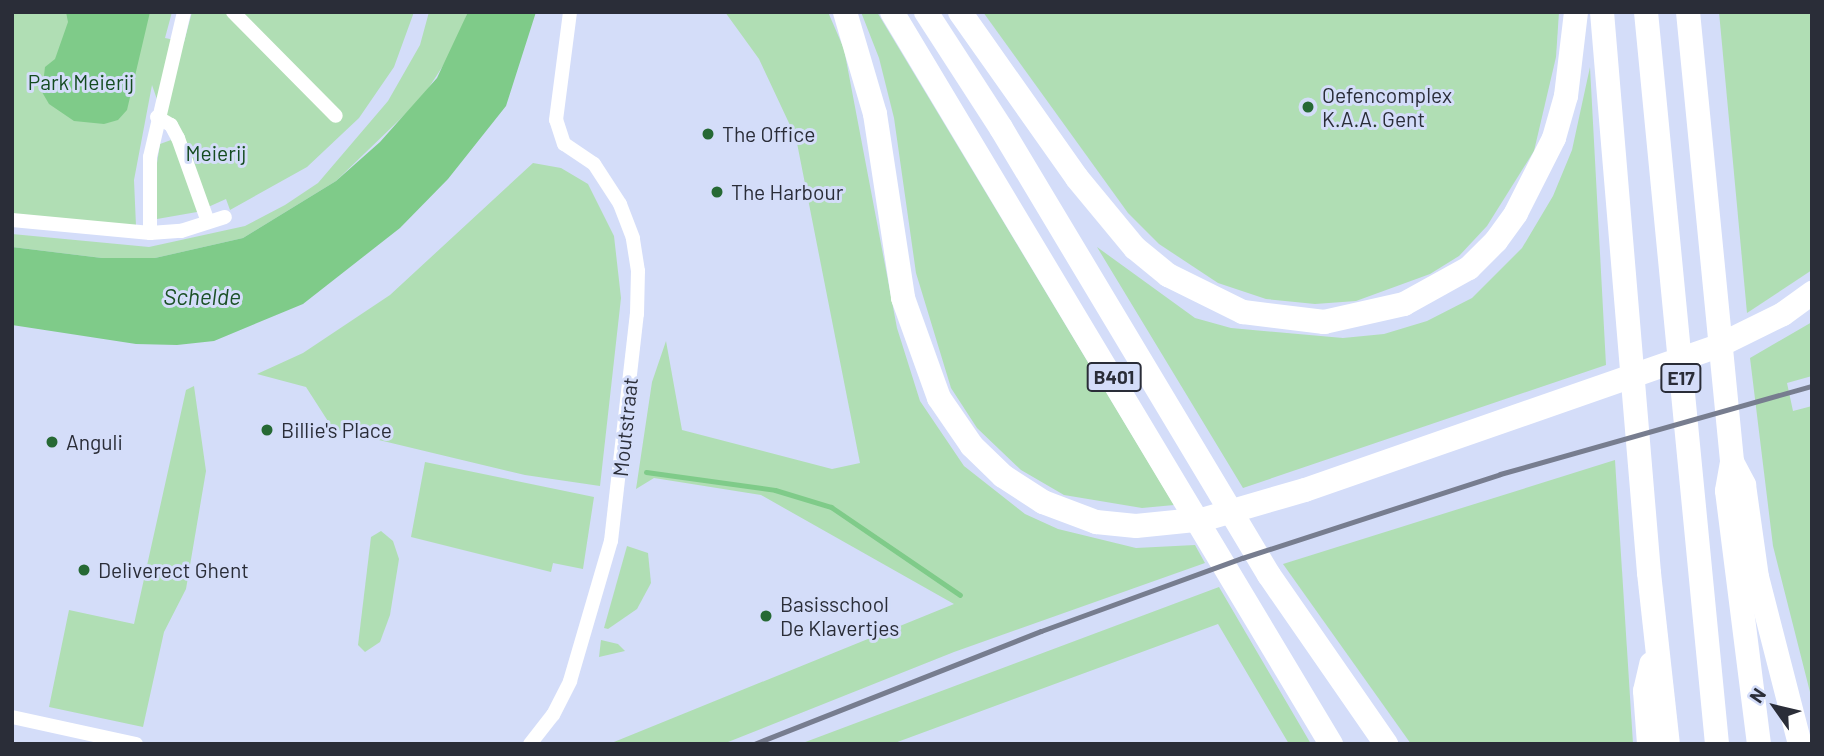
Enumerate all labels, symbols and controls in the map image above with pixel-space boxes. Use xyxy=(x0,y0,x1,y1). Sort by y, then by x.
park label: Park Meierij xyxy=(28,69,134,95)
place label: Oefencomplex K.A.A. Gent xyxy=(1322,82,1452,132)
marker: Oefencomplex K.A.A. Gent xyxy=(1300,99,1316,115)
place label: The Office xyxy=(722,121,815,147)
marker: The Office xyxy=(700,126,716,142)
park label: Meierij xyxy=(186,140,246,166)
place label: The Harbour xyxy=(731,179,843,205)
marker: The Harbour xyxy=(709,184,725,200)
water label: Schelde xyxy=(163,282,241,310)
road number: B401 xyxy=(1086,362,1142,392)
road number: E17 xyxy=(1660,362,1702,394)
street label: Moutstraat xyxy=(607,376,643,478)
place label: Billie's Place xyxy=(281,417,392,443)
marker: Billie's Place xyxy=(259,422,275,438)
place label: Anguli xyxy=(66,429,123,455)
marker: Anguli xyxy=(44,434,60,450)
place label: Deliverect Ghent xyxy=(98,557,249,583)
marker: Deliverect Ghent xyxy=(76,562,92,578)
place label: Basisschool De Klavertjes xyxy=(780,591,899,641)
marker: Basisschool De Klavertjes xyxy=(758,608,774,624)
north arrow xyxy=(1740,672,1810,742)
text: N xyxy=(1744,683,1770,707)

